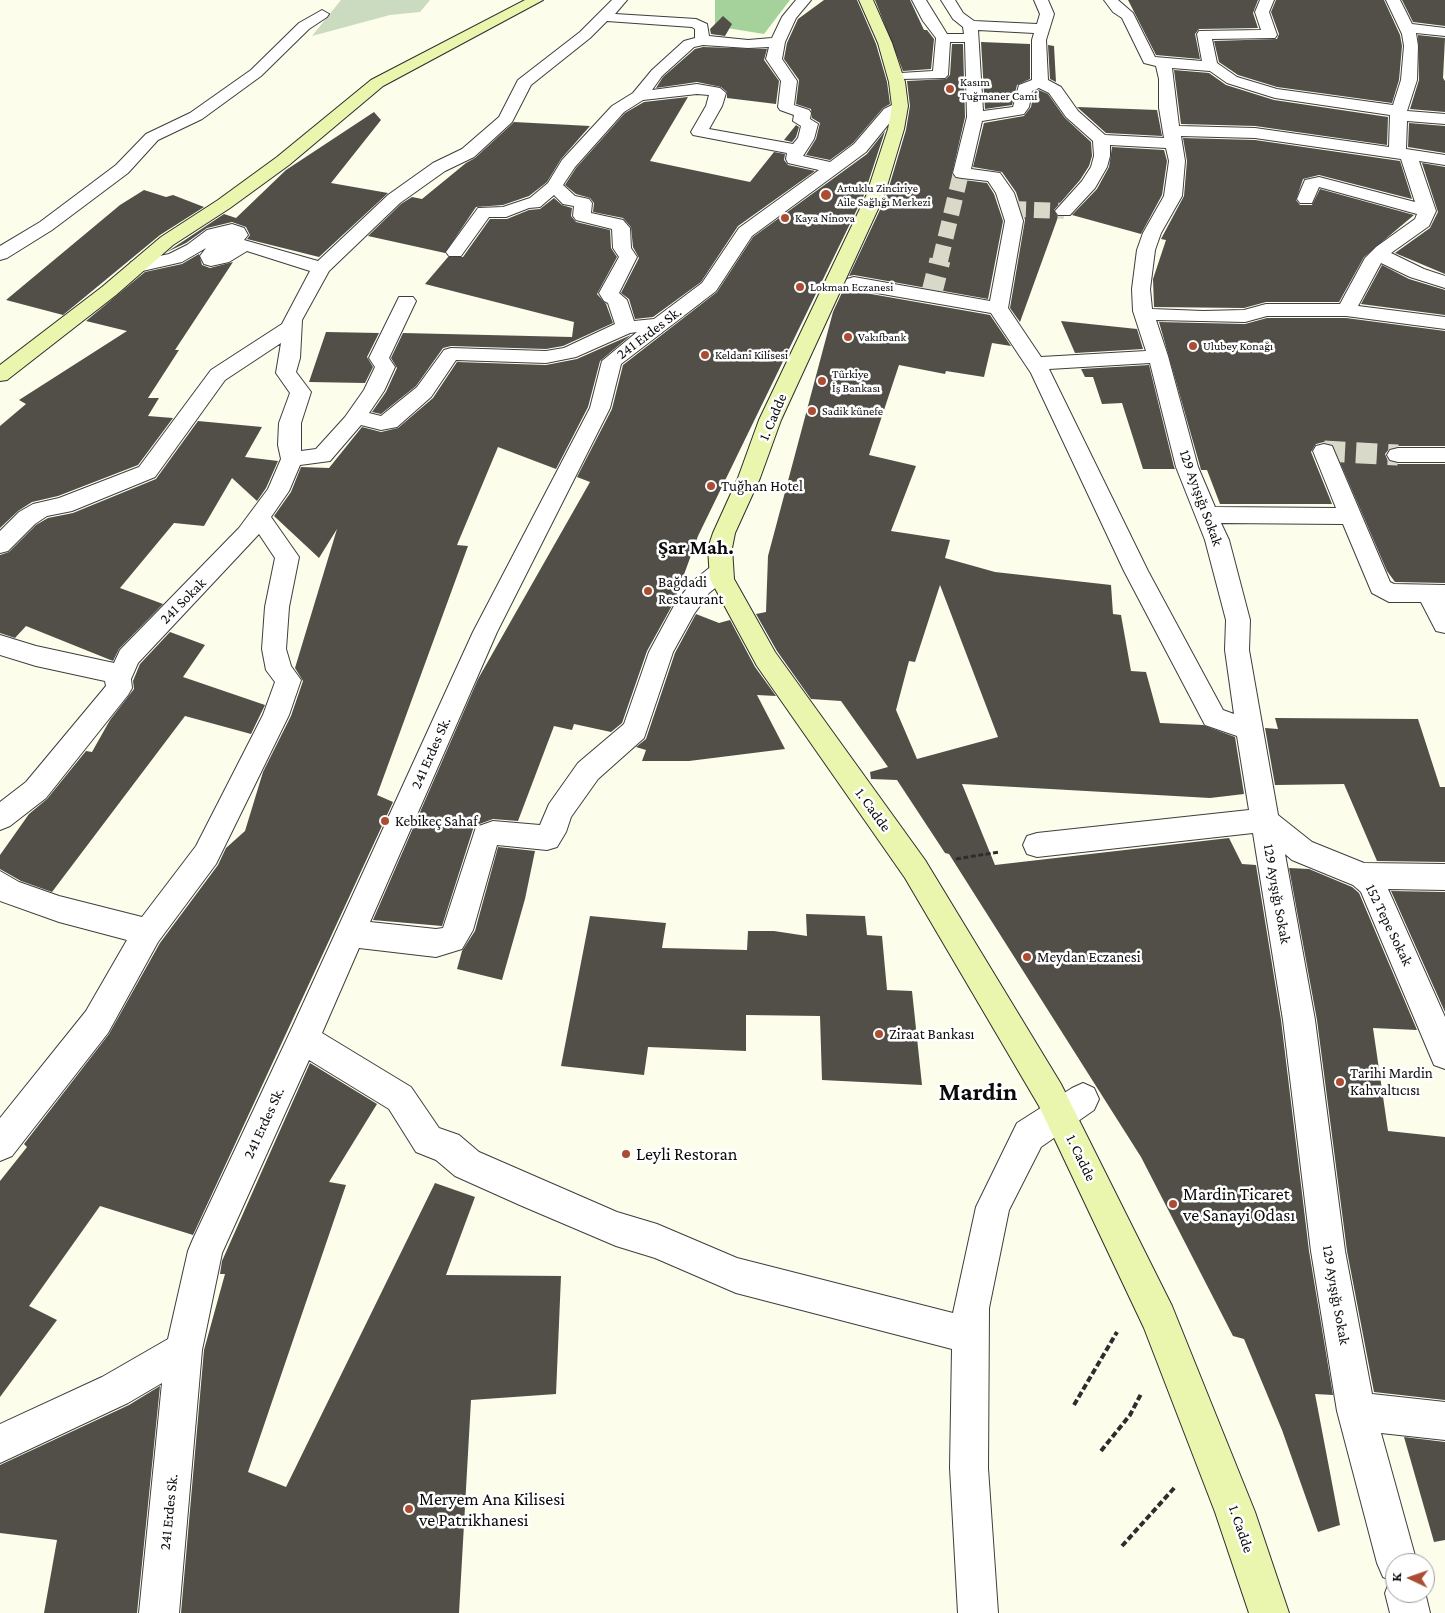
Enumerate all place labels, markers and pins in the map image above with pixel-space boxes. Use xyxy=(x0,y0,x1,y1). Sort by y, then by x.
place label: Kasım Tuğmaner Cami xyxy=(960,75,1037,103)
marker: Kasım Tuğmaner Cami xyxy=(944,83,956,95)
place label: Artuklu Zinciriye Aile Sağlığı Merkezi xyxy=(837,181,931,209)
marker: Artuklu Zinciriye Aile Sağlığı Merkezi xyxy=(819,188,833,202)
place label: Kaya Ninova xyxy=(795,211,855,225)
marker: Kaya Ninova xyxy=(779,212,791,224)
place label: Lokman Eczanesi xyxy=(810,280,893,294)
marker: Lokman Eczanesi xyxy=(794,281,806,293)
place label: Vakıfbank xyxy=(858,330,906,344)
marker: Vakıfbank xyxy=(842,331,854,343)
place label: Ulubey Konağı xyxy=(1203,339,1273,353)
marker: Ulubey Konağı xyxy=(1187,340,1199,352)
place label: Keldani Kilisesi xyxy=(715,348,788,362)
marker: Keldani Kilisesi xyxy=(699,349,711,361)
place label: Türkiye İş Bankası xyxy=(832,367,880,395)
marker: Türkiye İş Bankası xyxy=(816,375,828,387)
place label: Sadik künefe xyxy=(822,404,883,418)
marker: Sadik künefe xyxy=(806,405,818,417)
place label: Tuğhan Hotel xyxy=(721,477,803,495)
marker: Tuğhan Hotel xyxy=(705,480,717,492)
place label: Bağdadi Restaurant xyxy=(658,573,723,608)
marker: Bağdadi Restaurant xyxy=(642,585,654,597)
place label: Kebikeç Sahaf xyxy=(395,812,478,830)
marker: Kebikeç Sahaf xyxy=(379,815,391,827)
place label: Meydan Eczanesi xyxy=(1037,948,1141,966)
marker: Meydan Eczanesi xyxy=(1021,951,1033,963)
place label: Ziraat Bankası xyxy=(889,1025,974,1043)
marker: Ziraat Bankası xyxy=(873,1028,885,1040)
place label: Tarihi Mardin Kahvaltıcısı xyxy=(1350,1064,1433,1099)
marker: Tarihi Mardin Kahvaltıcısı xyxy=(1334,1076,1346,1088)
place label: Leyli Restoran xyxy=(636,1143,738,1165)
marker: Leyli Restoran xyxy=(620,1148,632,1160)
place label: Mardin Ticaret ve Sanayi Odası xyxy=(1183,1183,1295,1226)
marker: Mardin Ticaret ve Sanayi Odası xyxy=(1167,1198,1179,1210)
place label: Meryem Ana Kilisesi ve Patrikhanesi xyxy=(419,1488,565,1530)
marker: Meryem Ana Kilisesi ve Patrikhanesi xyxy=(403,1503,415,1515)

